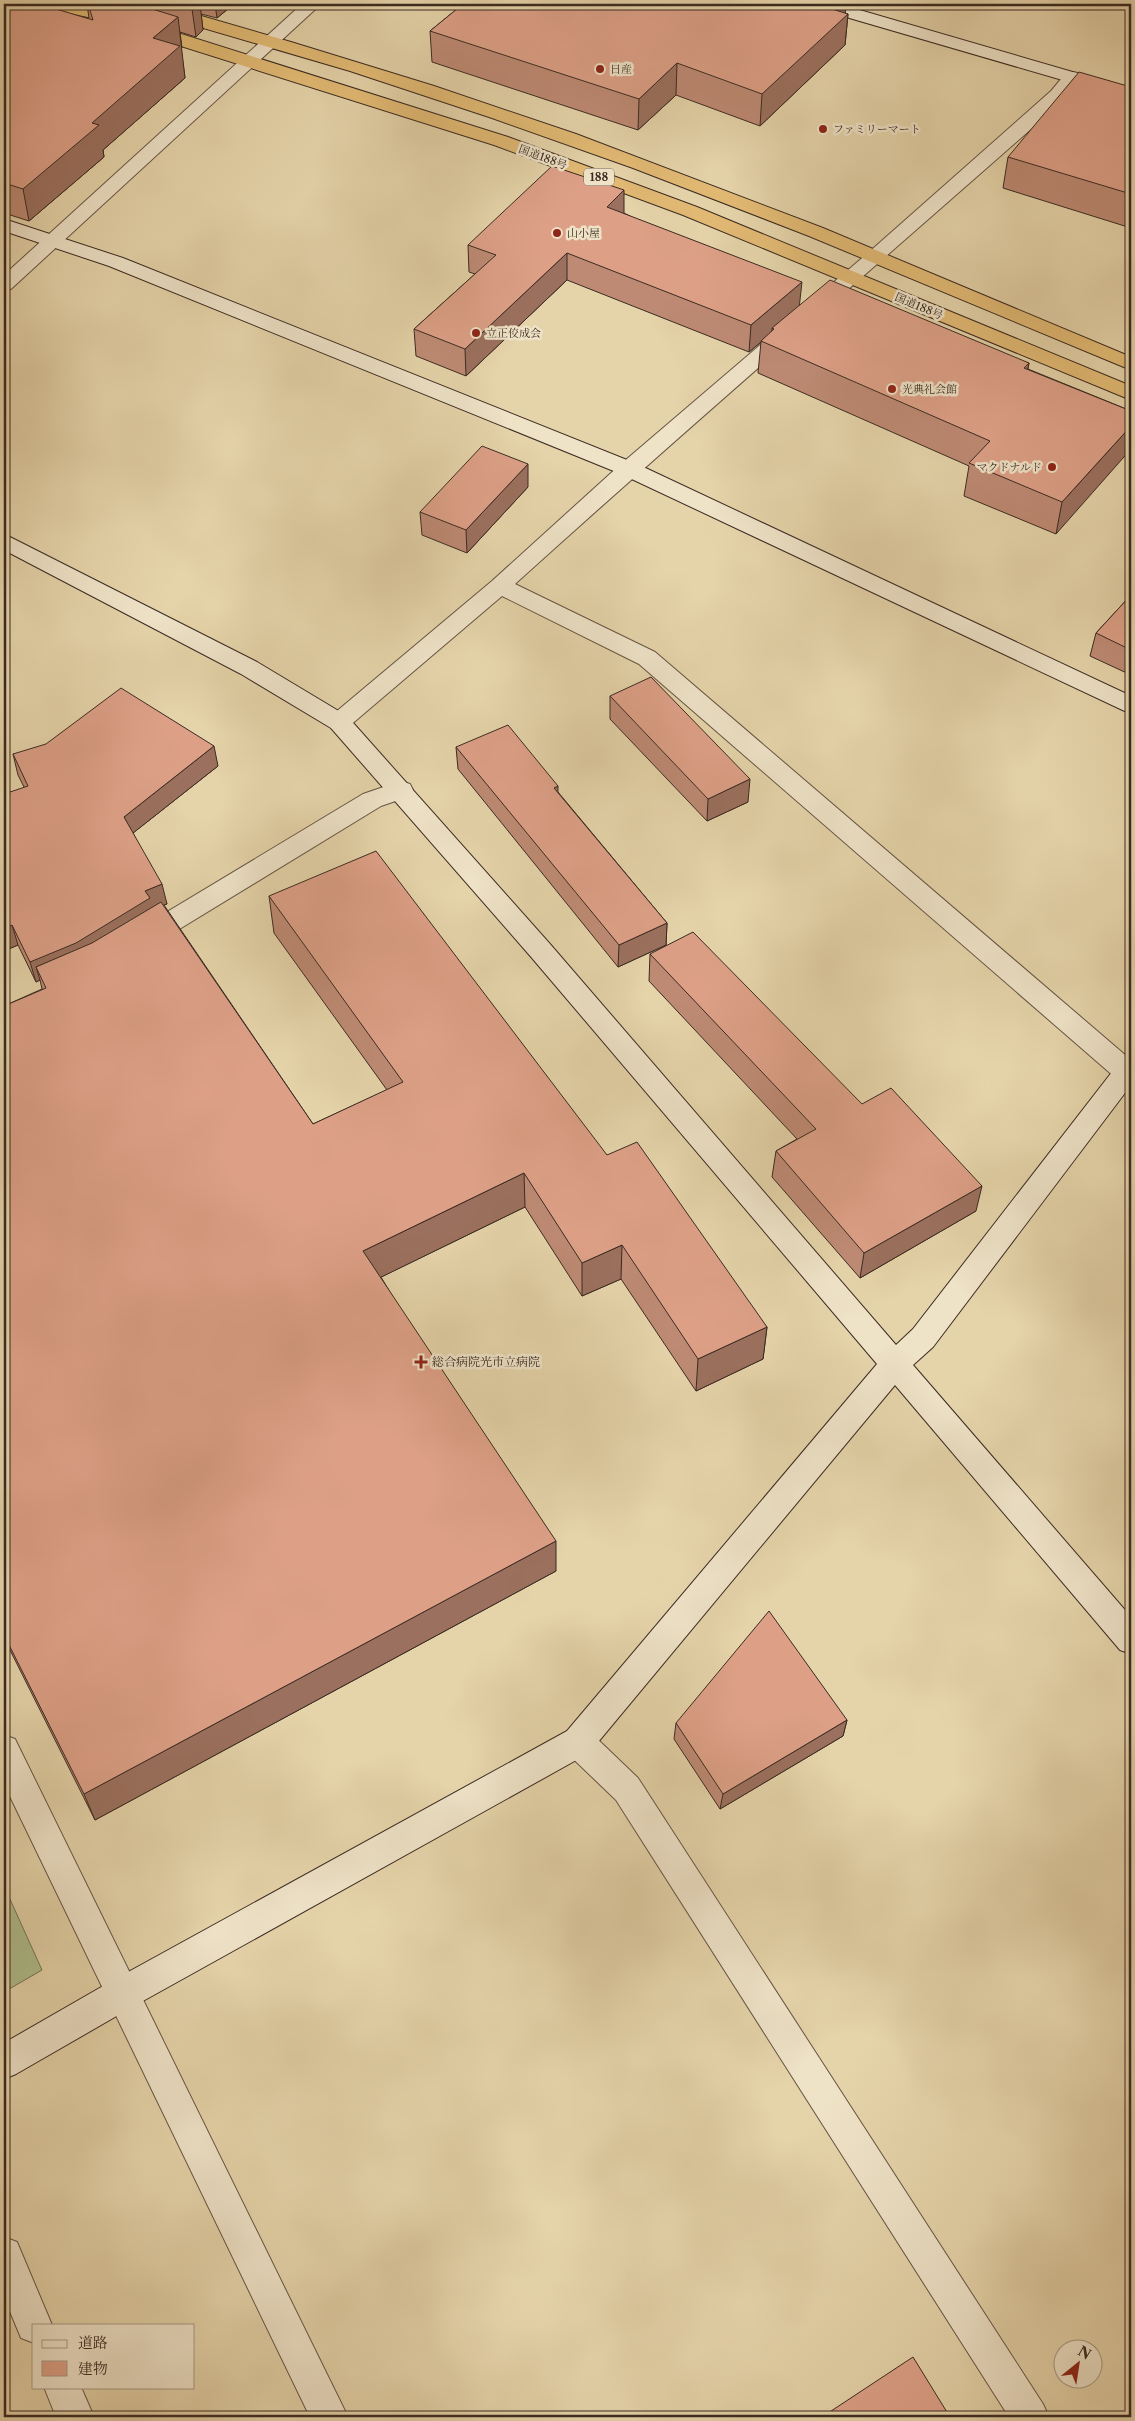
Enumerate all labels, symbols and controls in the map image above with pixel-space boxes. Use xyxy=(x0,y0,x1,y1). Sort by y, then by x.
place label: 日産 xyxy=(610,62,632,76)
marker: 日産 xyxy=(594,63,606,75)
place label: ファミリーマート xyxy=(833,122,921,136)
marker: ファミリーマート xyxy=(817,123,829,135)
street label: 国道188号 xyxy=(517,142,569,172)
road number: 188 xyxy=(584,168,614,186)
place label: 山小屋 xyxy=(567,226,600,240)
marker: 山小屋 xyxy=(551,227,563,239)
street label: 国道188号 xyxy=(893,290,945,322)
place label: 立正佼成会 xyxy=(486,326,541,340)
marker: 立正佼成会 xyxy=(470,327,482,339)
place label: 光典礼会館 xyxy=(902,382,957,396)
marker: 光典礼会館 xyxy=(886,383,898,395)
place label: マクドナルド xyxy=(977,460,1042,474)
marker: マクドナルド xyxy=(1046,461,1058,473)
place label: 総合病院光市立病院 xyxy=(432,1354,540,1369)
marker: 総合病院光市立病院 xyxy=(414,1355,428,1369)
legend xyxy=(32,2324,195,2388)
text: 道路 xyxy=(78,2333,108,2352)
north arrow xyxy=(1052,2338,1102,2388)
text: N xyxy=(1075,2342,1094,2364)
text: 建物 xyxy=(78,2359,108,2378)

